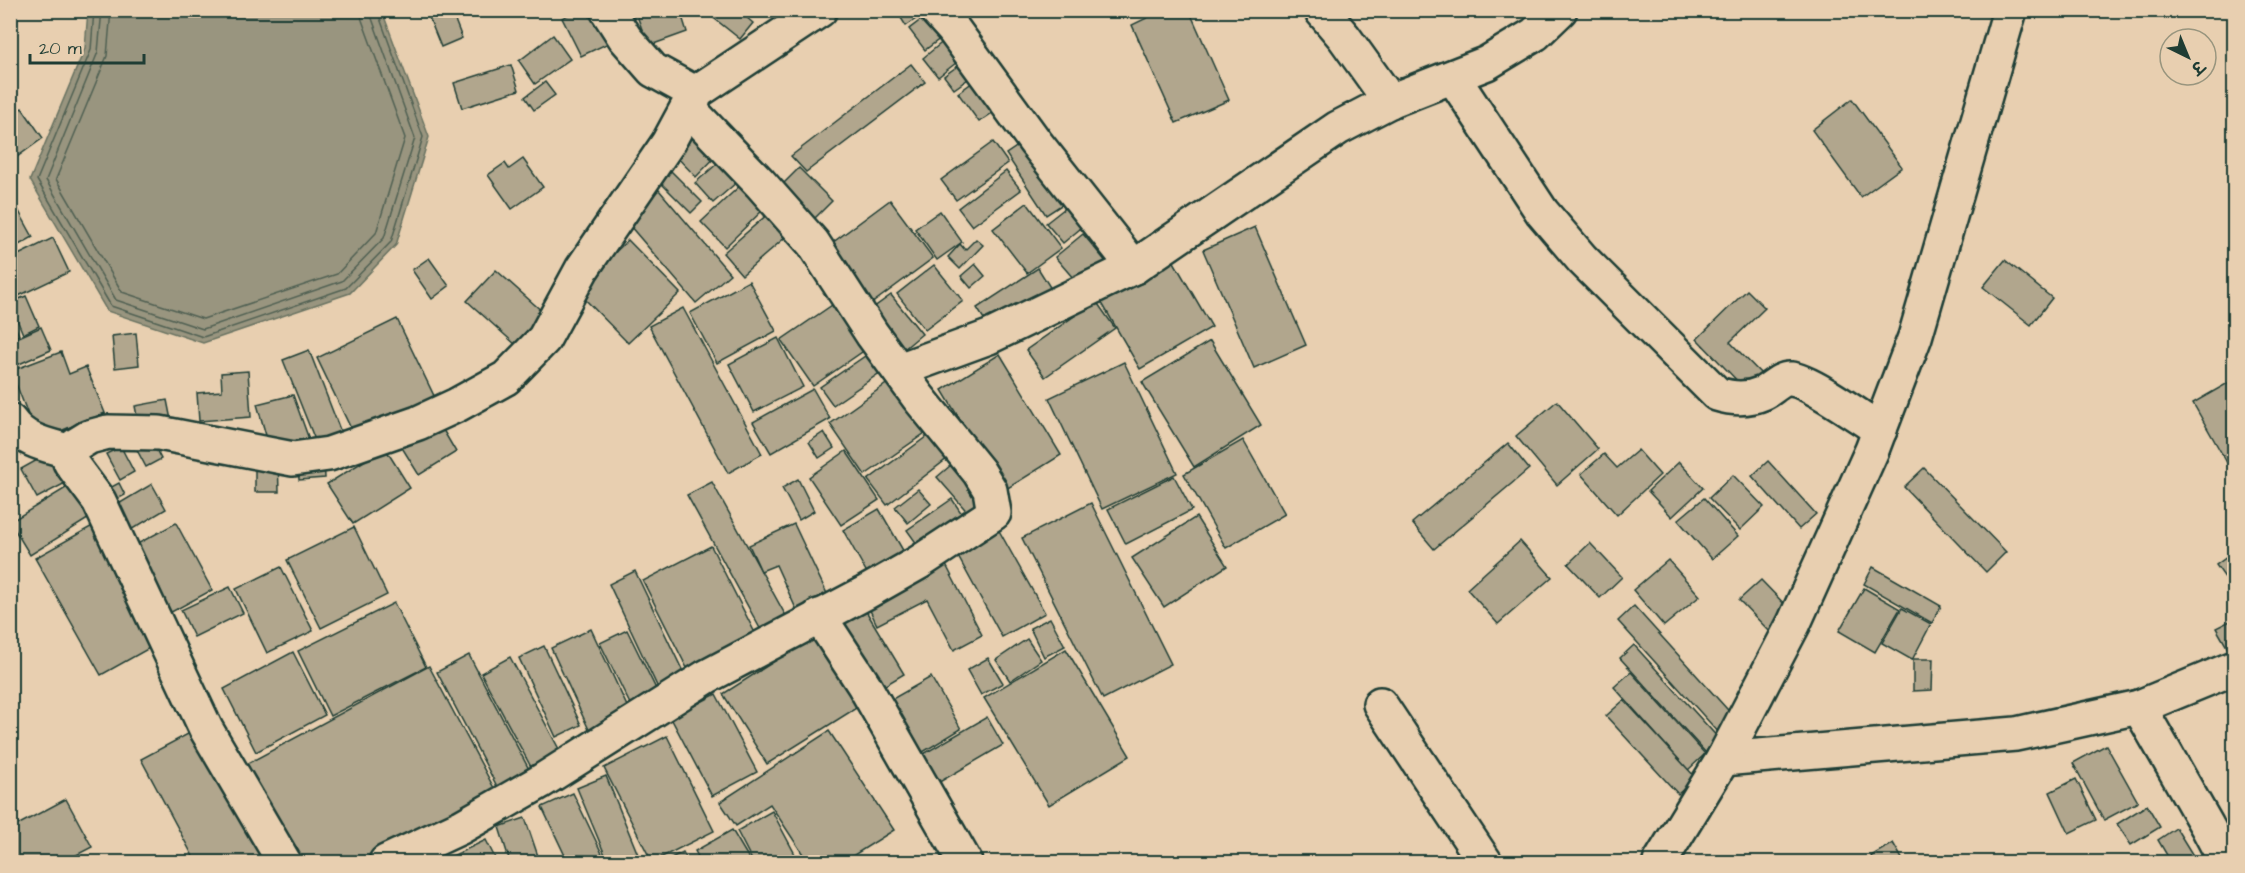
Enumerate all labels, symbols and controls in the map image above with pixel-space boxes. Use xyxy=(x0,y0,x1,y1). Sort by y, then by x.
scale bar xyxy=(30,27,144,65)
north arrow xyxy=(2158,27,2218,87)
text: 20 m xyxy=(39,36,82,61)
text: उ xyxy=(2185,54,2210,80)

